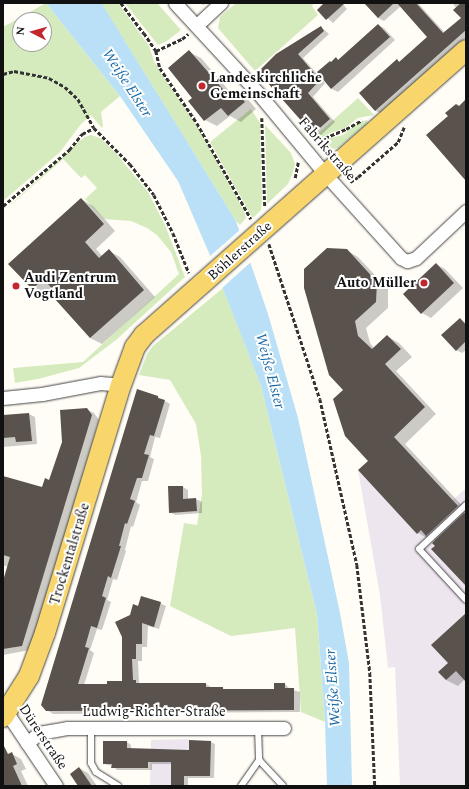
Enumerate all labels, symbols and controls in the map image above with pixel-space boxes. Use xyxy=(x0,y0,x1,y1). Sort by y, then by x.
north arrow xyxy=(12,12,52,52)
text: N xyxy=(12,25,29,36)
water label: Weiße Elster xyxy=(98,45,156,121)
place label: Landeskirchliche Gemeinschaft xyxy=(210,70,322,102)
marker: Landeskirchliche Gemeinschaft xyxy=(197,81,207,91)
street label: Fabrikstraße xyxy=(295,114,359,184)
street label: Böhlerstraße xyxy=(205,218,275,284)
place label: Audi Zentrum Vogtland xyxy=(24,270,117,302)
place label: Auto Müller xyxy=(337,275,416,291)
marker: Auto Müller xyxy=(419,278,429,288)
marker: Audi Zentrum Vogtland xyxy=(11,281,21,291)
water label: Weiße Elster xyxy=(251,331,289,411)
street label: Trockentalstraße xyxy=(46,501,94,607)
water label: Weiße Elster xyxy=(321,648,345,728)
street label: Dürerstraße xyxy=(15,701,71,773)
street label: Ludwig-Richter-Straße xyxy=(82,704,226,720)

